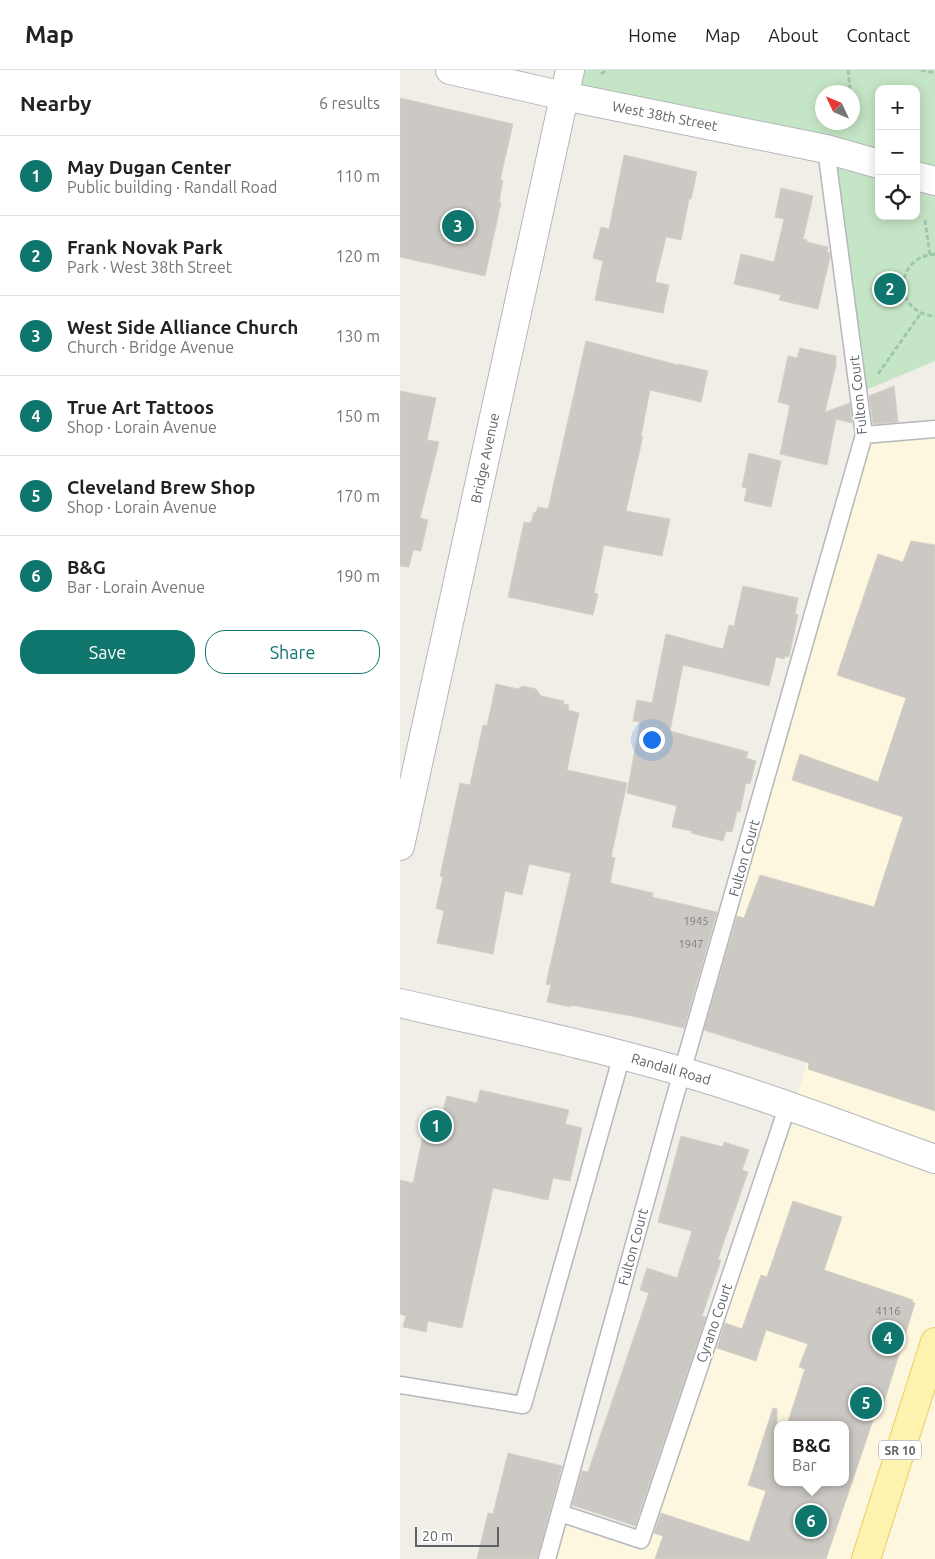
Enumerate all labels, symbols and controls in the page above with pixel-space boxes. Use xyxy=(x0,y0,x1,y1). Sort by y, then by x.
text: Map xyxy=(25,21,74,48)
text: Home xyxy=(628,25,677,45)
text: Map xyxy=(705,25,740,45)
text: About xyxy=(768,25,818,45)
text: Contact xyxy=(846,25,910,45)
north arrow xyxy=(815,85,860,130)
map controls xyxy=(875,85,920,220)
button: + xyxy=(875,85,920,130)
text: Nearby xyxy=(20,91,91,115)
text: 6 results xyxy=(319,94,380,112)
street label: West 38th Street xyxy=(611,98,719,134)
button: − xyxy=(875,130,920,175)
text: May Dugan Center xyxy=(67,156,231,178)
text: 1 xyxy=(31,167,41,185)
text: 110 m xyxy=(335,167,380,185)
button: locate xyxy=(875,175,920,220)
text: Public building · Randall Road xyxy=(67,178,277,196)
pin: 3 xyxy=(442,207,474,245)
text: Frank Novak Park xyxy=(67,236,223,258)
text: 2 xyxy=(31,247,41,265)
text: 120 m xyxy=(335,247,380,265)
text: Park · West 38th Street xyxy=(67,258,232,276)
pin: 2 xyxy=(874,270,906,308)
text: West Side Alliance Church xyxy=(67,316,298,338)
text: 3 xyxy=(31,327,41,345)
text: 130 m xyxy=(335,327,380,345)
text: Church · Bridge Avenue xyxy=(67,338,234,356)
street label: Fulton Court xyxy=(846,354,870,435)
text: True Art Tattoos xyxy=(67,396,214,418)
text: 4 xyxy=(31,407,41,425)
text: 150 m xyxy=(335,407,380,425)
street label: Bridge Avenue xyxy=(468,411,502,505)
text: Shop · Lorain Avenue xyxy=(67,418,217,436)
text: Cleveland Brew Shop xyxy=(67,476,255,498)
text: 5 xyxy=(31,487,41,505)
text: 170 m xyxy=(335,487,380,505)
text: Shop · Lorain Avenue xyxy=(67,498,217,516)
text: B&G xyxy=(67,556,106,578)
text: 6 xyxy=(31,567,41,585)
text: 190 m xyxy=(335,567,380,585)
text: Bar · Lorain Avenue xyxy=(67,578,205,596)
button: Save xyxy=(20,630,195,674)
button: Share xyxy=(205,630,380,674)
your location xyxy=(639,727,665,753)
street label: Fulton Court xyxy=(725,817,763,898)
house number: 1945 xyxy=(684,915,708,927)
house number: 1947 xyxy=(679,938,703,950)
street label: Randall Road xyxy=(629,1050,713,1088)
pin: 1 xyxy=(420,1107,452,1145)
street label: Fulton Court xyxy=(615,1206,651,1287)
street label: Cyrano Court xyxy=(693,1281,735,1365)
house number: 4116 xyxy=(876,1305,900,1317)
pin: 4 xyxy=(872,1319,904,1357)
pin: 5 xyxy=(850,1384,882,1422)
popup xyxy=(774,1421,849,1486)
text: B&G xyxy=(792,1434,831,1456)
road number: SR 10 xyxy=(879,1440,921,1460)
text: Bar xyxy=(792,1456,817,1474)
pin: 6 xyxy=(795,1502,827,1540)
scale bar xyxy=(415,1524,499,1547)
text: 20 m xyxy=(422,1528,453,1544)

